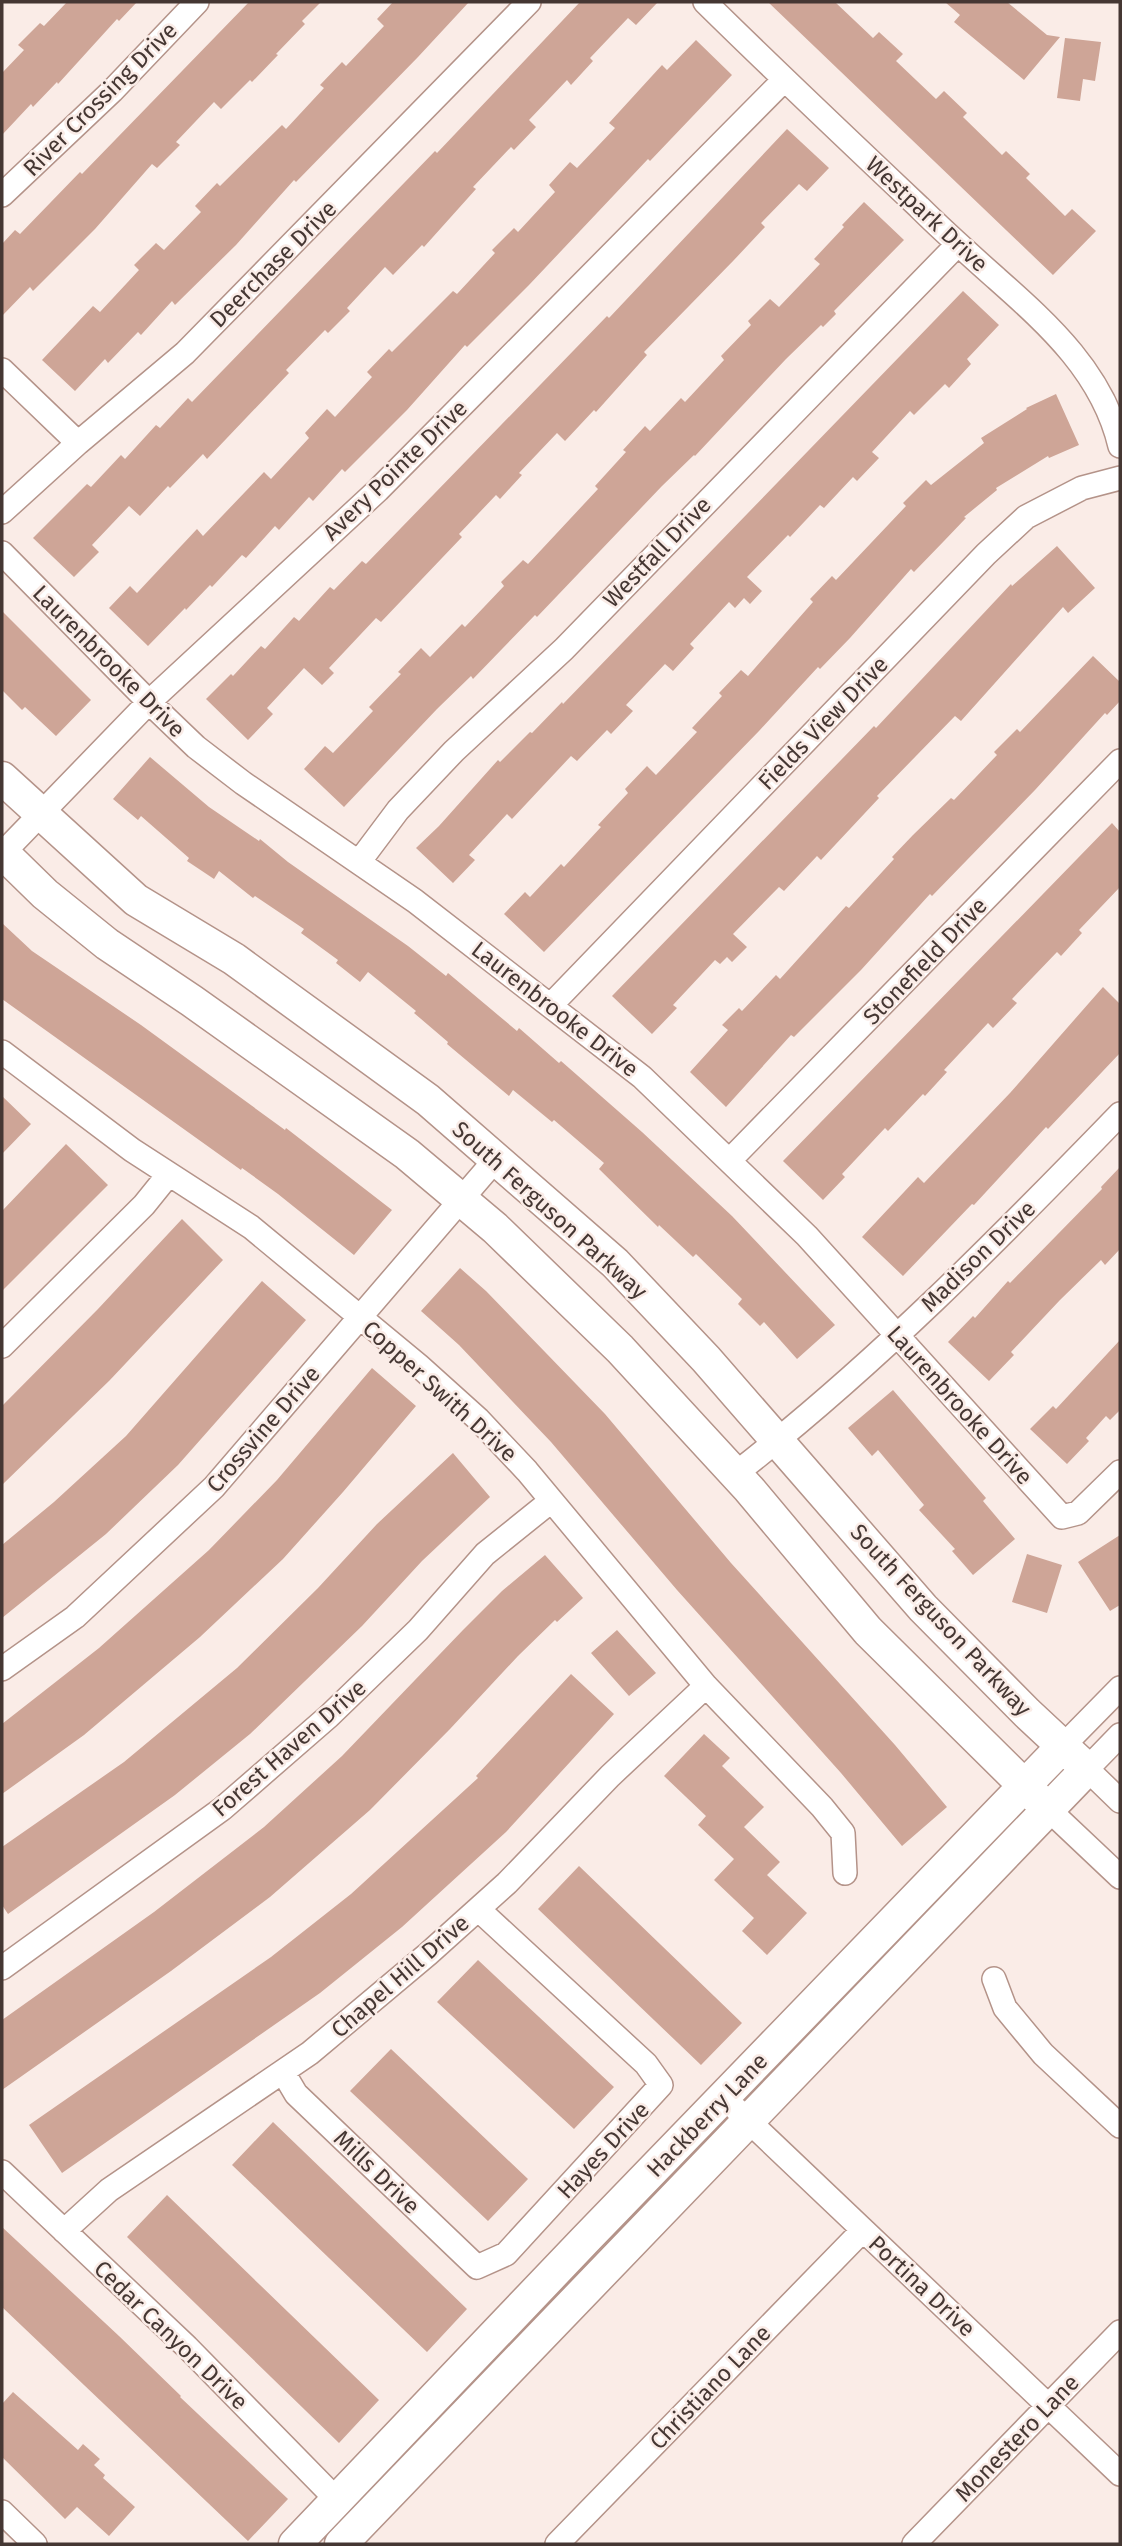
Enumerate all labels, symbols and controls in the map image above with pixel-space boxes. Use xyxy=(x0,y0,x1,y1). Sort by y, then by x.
street label: River Crossing Drive xyxy=(17,16,183,182)
street label: Westpark Drive xyxy=(860,150,994,278)
street label: Deerchase Drive xyxy=(204,195,342,333)
street label: Avery Pointe Drive xyxy=(317,394,473,546)
street label: Westfall Drive xyxy=(597,491,717,613)
street label: Laurenbrooke Drive xyxy=(27,579,191,743)
street label: Fields View Drive xyxy=(752,650,894,796)
street label: Stonefield Drive xyxy=(857,892,993,1030)
street label: Laurenbrooke Drive xyxy=(466,935,644,1083)
street label: South Ferguson Parkway xyxy=(447,1115,654,1305)
street label: Madison Drive xyxy=(915,1194,1041,1318)
street label: Copper Swith Drive xyxy=(357,1314,523,1468)
street label: Laurenbrooke Drive xyxy=(881,1320,1039,1490)
street label: Crossvine Drive xyxy=(200,1360,326,1498)
street label: South Ferguson Parkway xyxy=(845,1518,1038,1722)
street label: Forest Haven Drive xyxy=(206,1674,372,1822)
street label: Chapel Hill Drive xyxy=(325,1909,475,2043)
street label: Hackberry Lane xyxy=(641,2047,773,2183)
street label: Hayes Drive xyxy=(551,2096,655,2204)
street label: Mills Drive xyxy=(328,2124,426,2220)
street label: Portina Drive xyxy=(863,2229,981,2343)
street label: Cedar Canyon Drive xyxy=(88,2254,254,2416)
street label: Christiano Lane xyxy=(644,2319,776,2455)
street label: Monestero Lane xyxy=(949,2369,1085,2507)

